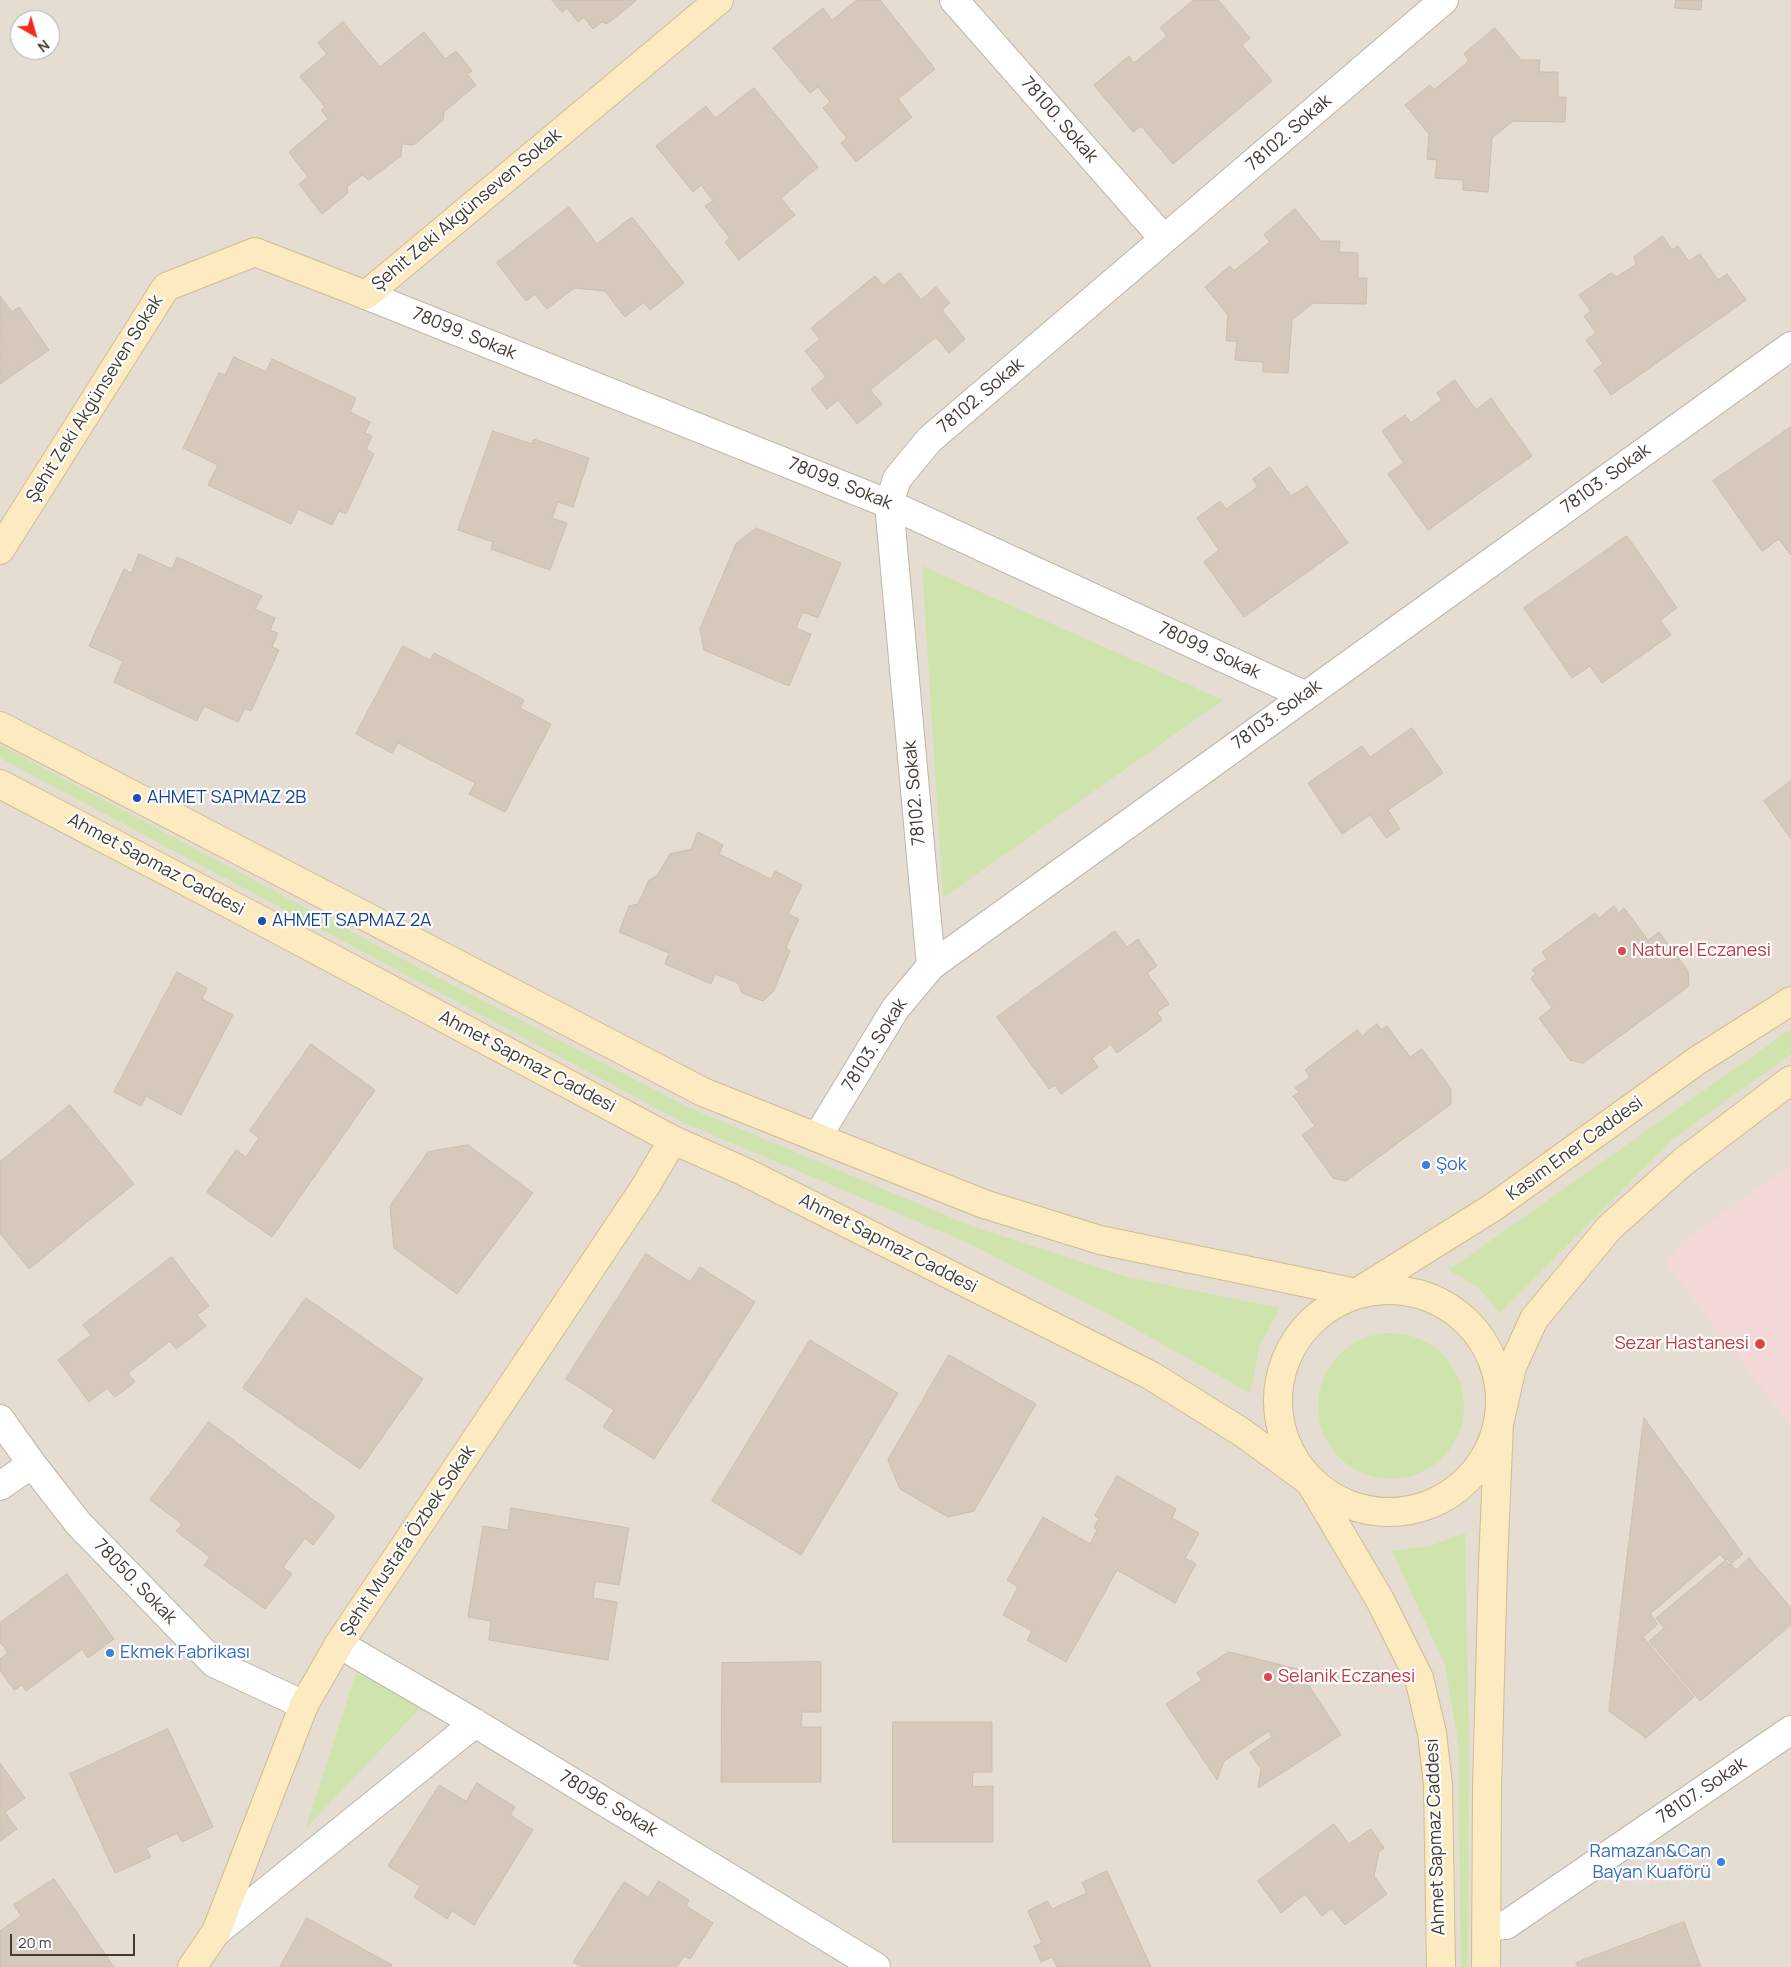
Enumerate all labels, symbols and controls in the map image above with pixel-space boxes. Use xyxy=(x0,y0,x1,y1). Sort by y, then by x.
north arrow xyxy=(10,10,60,60)
text: N xyxy=(34,36,54,57)
street label: 78100. Sokak xyxy=(1016,73,1102,167)
street label: 78102. Sokak xyxy=(1242,90,1336,176)
street label: Şehit Zeki Akgünseven Sokak xyxy=(368,124,566,296)
street label: Şehit Zeki Akgünseven Sokak xyxy=(22,291,168,507)
street label: 78099. Sokak xyxy=(409,303,519,365)
street label: 78102. Sokak xyxy=(934,354,1028,438)
street label: 78103. Sokak xyxy=(1557,439,1655,519)
street label: 78099. Sokak xyxy=(785,453,895,515)
street label: 78099. Sokak xyxy=(1154,618,1264,684)
street label: 78103. Sokak xyxy=(1228,675,1326,755)
street label: 78102. Sokak xyxy=(900,740,930,846)
place label: AHMET SAPMAZ 2B xyxy=(147,787,306,809)
marker: AHMET SAPMAZ 2B xyxy=(131,792,143,804)
street label: Ahmet Sapmaz Caddesi xyxy=(64,809,248,921)
place label: AHMET SAPMAZ 2A xyxy=(272,910,431,932)
marker: AHMET SAPMAZ 2A xyxy=(256,915,268,927)
place label: Naturel Eczanesi xyxy=(1632,940,1771,962)
marker: Naturel Eczanesi xyxy=(1616,945,1628,957)
street label: 78103. Sokak xyxy=(838,995,912,1095)
street label: Ahmet Sapmaz Caddesi xyxy=(435,1006,619,1118)
street label: Kasım Ener Caddesi xyxy=(1503,1092,1647,1206)
place label: Şok xyxy=(1436,1154,1467,1176)
marker: Şok xyxy=(1420,1159,1432,1171)
street label: Ahmet Sapmaz Caddesi xyxy=(795,1190,981,1298)
place label: Sezar Hastanesi xyxy=(1615,1333,1749,1355)
marker: Sezar Hastanesi xyxy=(1753,1337,1767,1351)
street label: Şehit Mustafa Özbek Sokak xyxy=(336,1442,480,1640)
street label: 78050. Sokak xyxy=(89,1535,181,1629)
place label: Ekmek Fabrikası xyxy=(120,1642,250,1664)
marker: Ekmek Fabrikası xyxy=(104,1647,116,1659)
place label: Selanik Eczanesi xyxy=(1278,1666,1415,1688)
marker: Selanik Eczanesi xyxy=(1262,1671,1274,1683)
street label: Ahmet Sapmaz Caddesi xyxy=(1422,1738,1450,1936)
street label: 78107. Sokak xyxy=(1653,1753,1751,1829)
street label: 78096. Sokak xyxy=(555,1766,661,1842)
place label: Ramazan&Can Bayan Kuaförü xyxy=(1589,1841,1711,1884)
marker: Ramazan&Can Bayan Kuaförü xyxy=(1715,1856,1727,1868)
scale bar xyxy=(12,1924,138,1956)
text: 20 m xyxy=(18,1932,51,1953)

